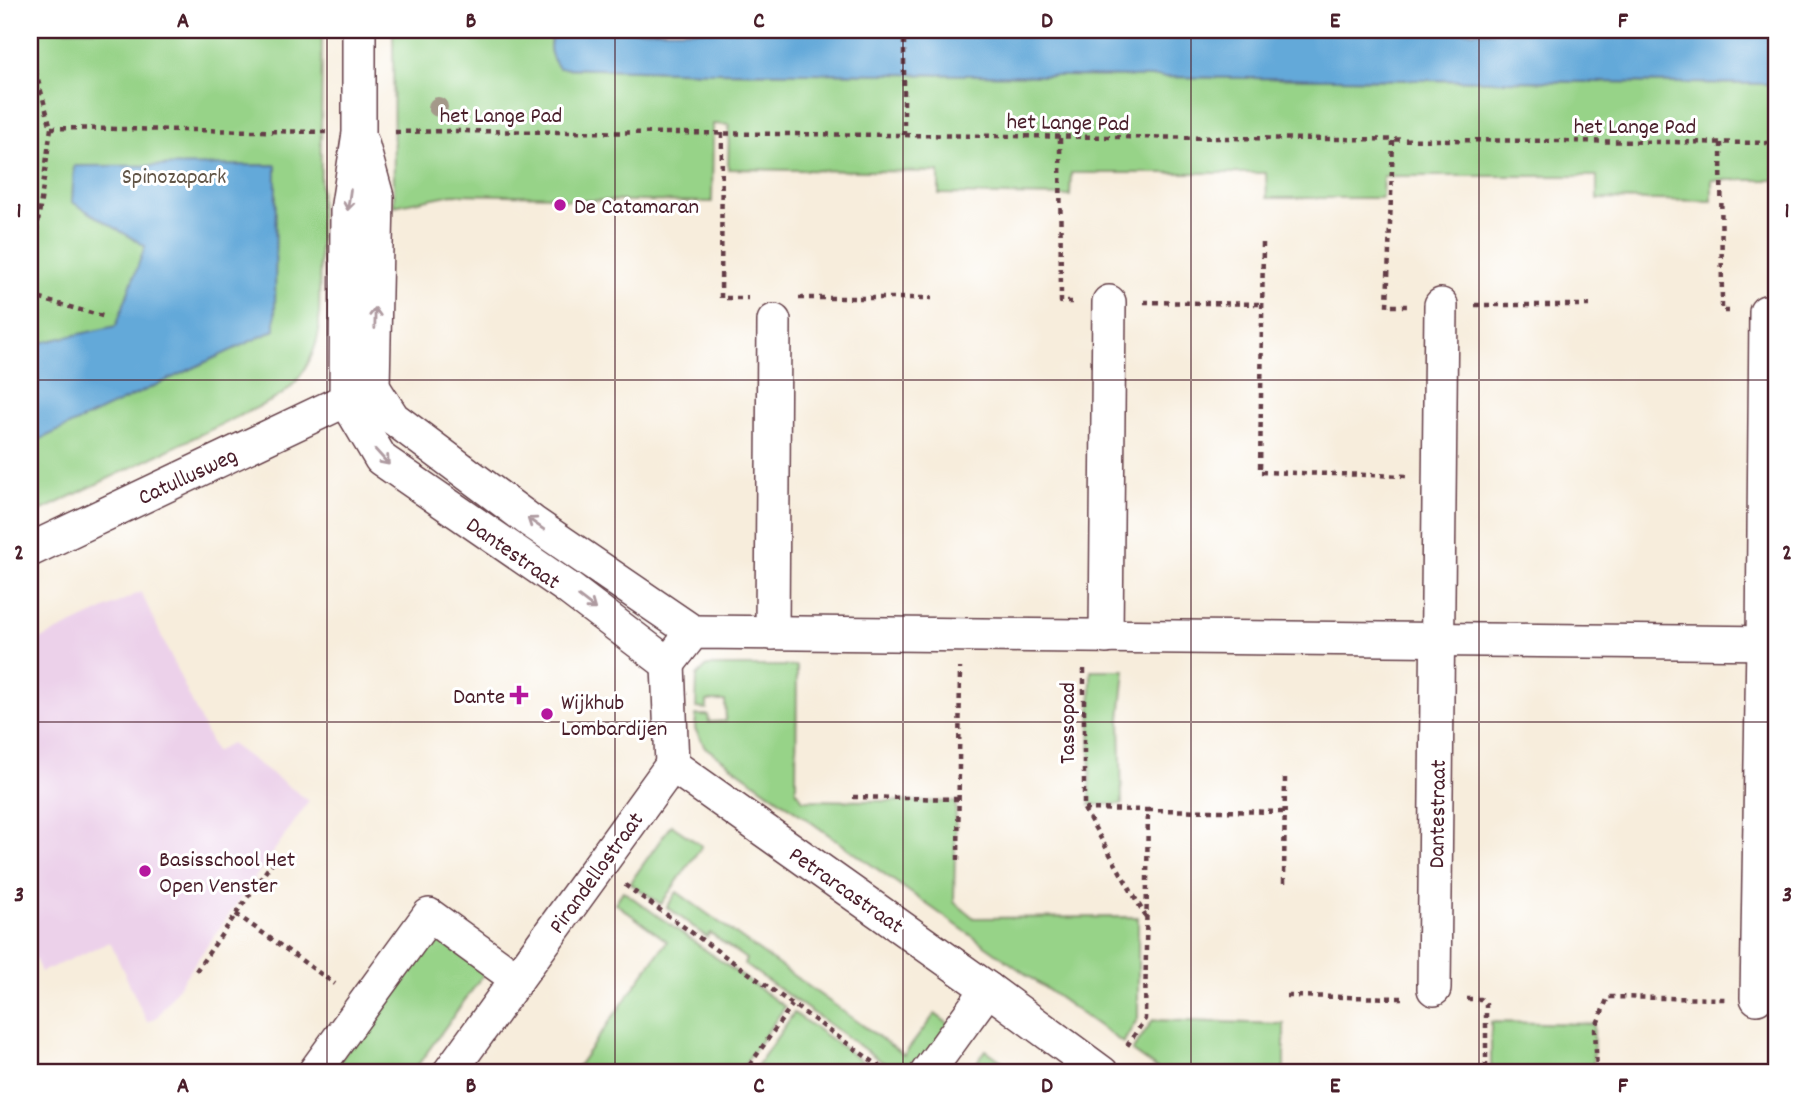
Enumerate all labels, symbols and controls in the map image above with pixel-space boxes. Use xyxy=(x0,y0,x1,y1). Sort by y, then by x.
text: A xyxy=(177,6,189,39)
text: B xyxy=(466,6,477,39)
text: C xyxy=(753,6,765,39)
text: D xyxy=(1041,6,1053,39)
text: E xyxy=(1330,6,1341,39)
text: F xyxy=(1618,6,1629,39)
street label: het Lange Pad xyxy=(440,101,562,134)
street label: het Lange Pad xyxy=(1006,107,1130,142)
street label: het Lange Pad xyxy=(1574,112,1696,145)
park label: Spinozapark xyxy=(122,162,226,195)
one-way arrow xyxy=(342,189,355,211)
place label: De Catamaran xyxy=(574,192,699,225)
text: 1 xyxy=(16,196,22,229)
text: 1 xyxy=(1784,196,1790,229)
marker: De Catamaran xyxy=(552,197,568,213)
one-way arrow xyxy=(368,307,381,330)
street label: Catullusweg xyxy=(133,441,244,516)
one-way arrow xyxy=(374,448,390,466)
street label: Dantestraat xyxy=(458,510,566,600)
one-way arrow xyxy=(527,517,546,531)
text: 2 xyxy=(14,538,24,571)
text: 2 xyxy=(1782,538,1792,571)
one-way arrow xyxy=(577,596,596,611)
place label: Dante xyxy=(453,682,505,715)
street label: Tassopad xyxy=(1053,682,1086,764)
marker: Dante xyxy=(511,687,527,703)
place label: Wijkhub Lombardijen xyxy=(561,688,668,747)
marker: Wijkhub Lombardijen xyxy=(539,706,555,722)
street label: Dantestraat xyxy=(1422,759,1457,869)
street label: Pirandellostraat xyxy=(542,806,653,942)
street label: Petrarcastraat xyxy=(781,840,909,944)
place label: Basisschool Het Open Venster xyxy=(159,845,295,904)
marker: Basisschool Het Open Venster xyxy=(137,863,153,879)
text: 3 xyxy=(14,880,24,913)
text: 3 xyxy=(1782,880,1792,913)
text: A xyxy=(177,1071,189,1103)
text: B xyxy=(466,1071,477,1103)
text: C xyxy=(753,1071,765,1103)
text: D xyxy=(1041,1071,1053,1103)
text: E xyxy=(1330,1071,1341,1103)
text: F xyxy=(1618,1071,1629,1103)

